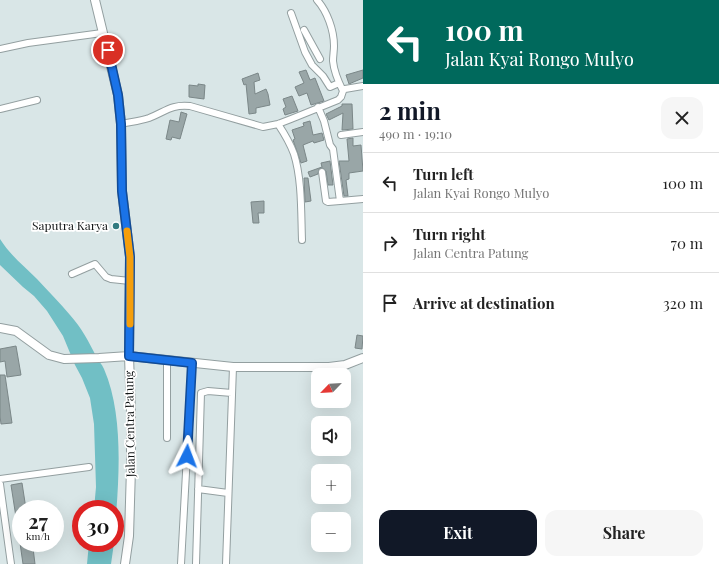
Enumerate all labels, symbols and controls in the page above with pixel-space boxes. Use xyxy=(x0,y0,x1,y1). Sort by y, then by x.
text: 100 m xyxy=(445,11,524,48)
icon: left xyxy=(379,16,431,68)
pin xyxy=(91,33,125,67)
icon: arrive xyxy=(97,39,119,61)
text: Jalan Kyai Rongo Mulyo xyxy=(445,47,634,71)
text: 2 min xyxy=(379,94,441,126)
button: close xyxy=(661,97,703,139)
text: 490 m · 19:10 xyxy=(379,125,452,142)
text: Turn left xyxy=(413,164,474,184)
icon: left xyxy=(379,172,401,194)
text: 100 m xyxy=(662,173,703,193)
text: Jalan Kyai Rongo Mulyo xyxy=(413,184,549,201)
place label: Saputra Karya xyxy=(32,217,108,233)
marker: Saputra Karya xyxy=(111,221,121,231)
text: Turn right xyxy=(413,224,486,244)
icon: right xyxy=(379,232,401,254)
text: 70 m xyxy=(671,233,703,253)
text: Jalan Centra Patung xyxy=(413,244,528,261)
icon: arrive xyxy=(379,292,401,314)
text: Arrive at destination xyxy=(413,293,555,313)
text: 320 m xyxy=(663,293,703,313)
north arrow xyxy=(311,368,351,408)
map controls xyxy=(311,368,351,552)
street label: Jalan Centra Patung xyxy=(120,370,138,478)
button: sound xyxy=(311,416,351,456)
position arrow xyxy=(166,435,208,477)
button: + xyxy=(311,464,351,504)
speed limit sign: 30 xyxy=(72,500,124,552)
text: 27 xyxy=(28,507,48,534)
button: Exit xyxy=(379,510,537,556)
button: Share xyxy=(545,510,703,556)
button: − xyxy=(311,512,351,552)
text: km/h xyxy=(26,529,50,543)

